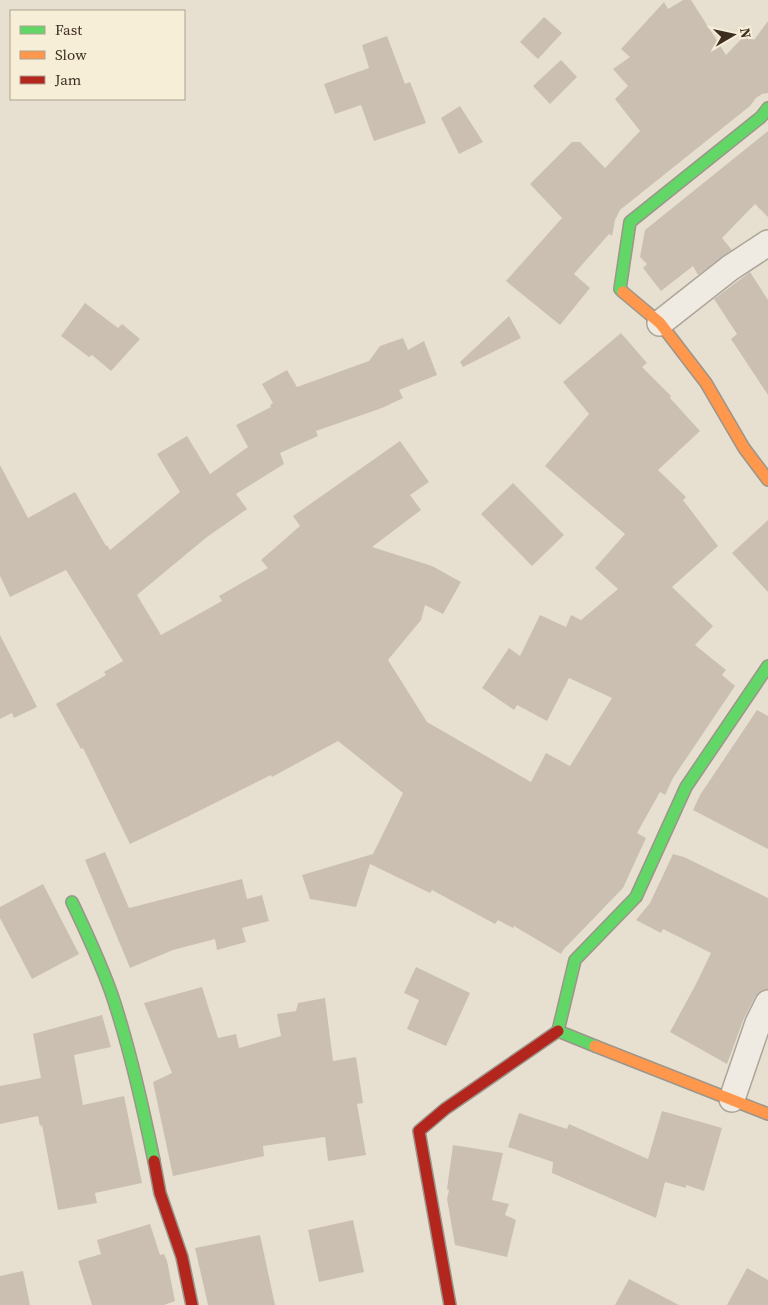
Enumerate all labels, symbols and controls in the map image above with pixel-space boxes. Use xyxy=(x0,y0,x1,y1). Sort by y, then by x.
legend xyxy=(10,10,185,100)
north arrow xyxy=(708,10,758,60)
text: Fast xyxy=(55,19,82,40)
text: N xyxy=(735,26,757,40)
text: Slow xyxy=(55,44,87,65)
text: Jam xyxy=(54,69,82,90)

